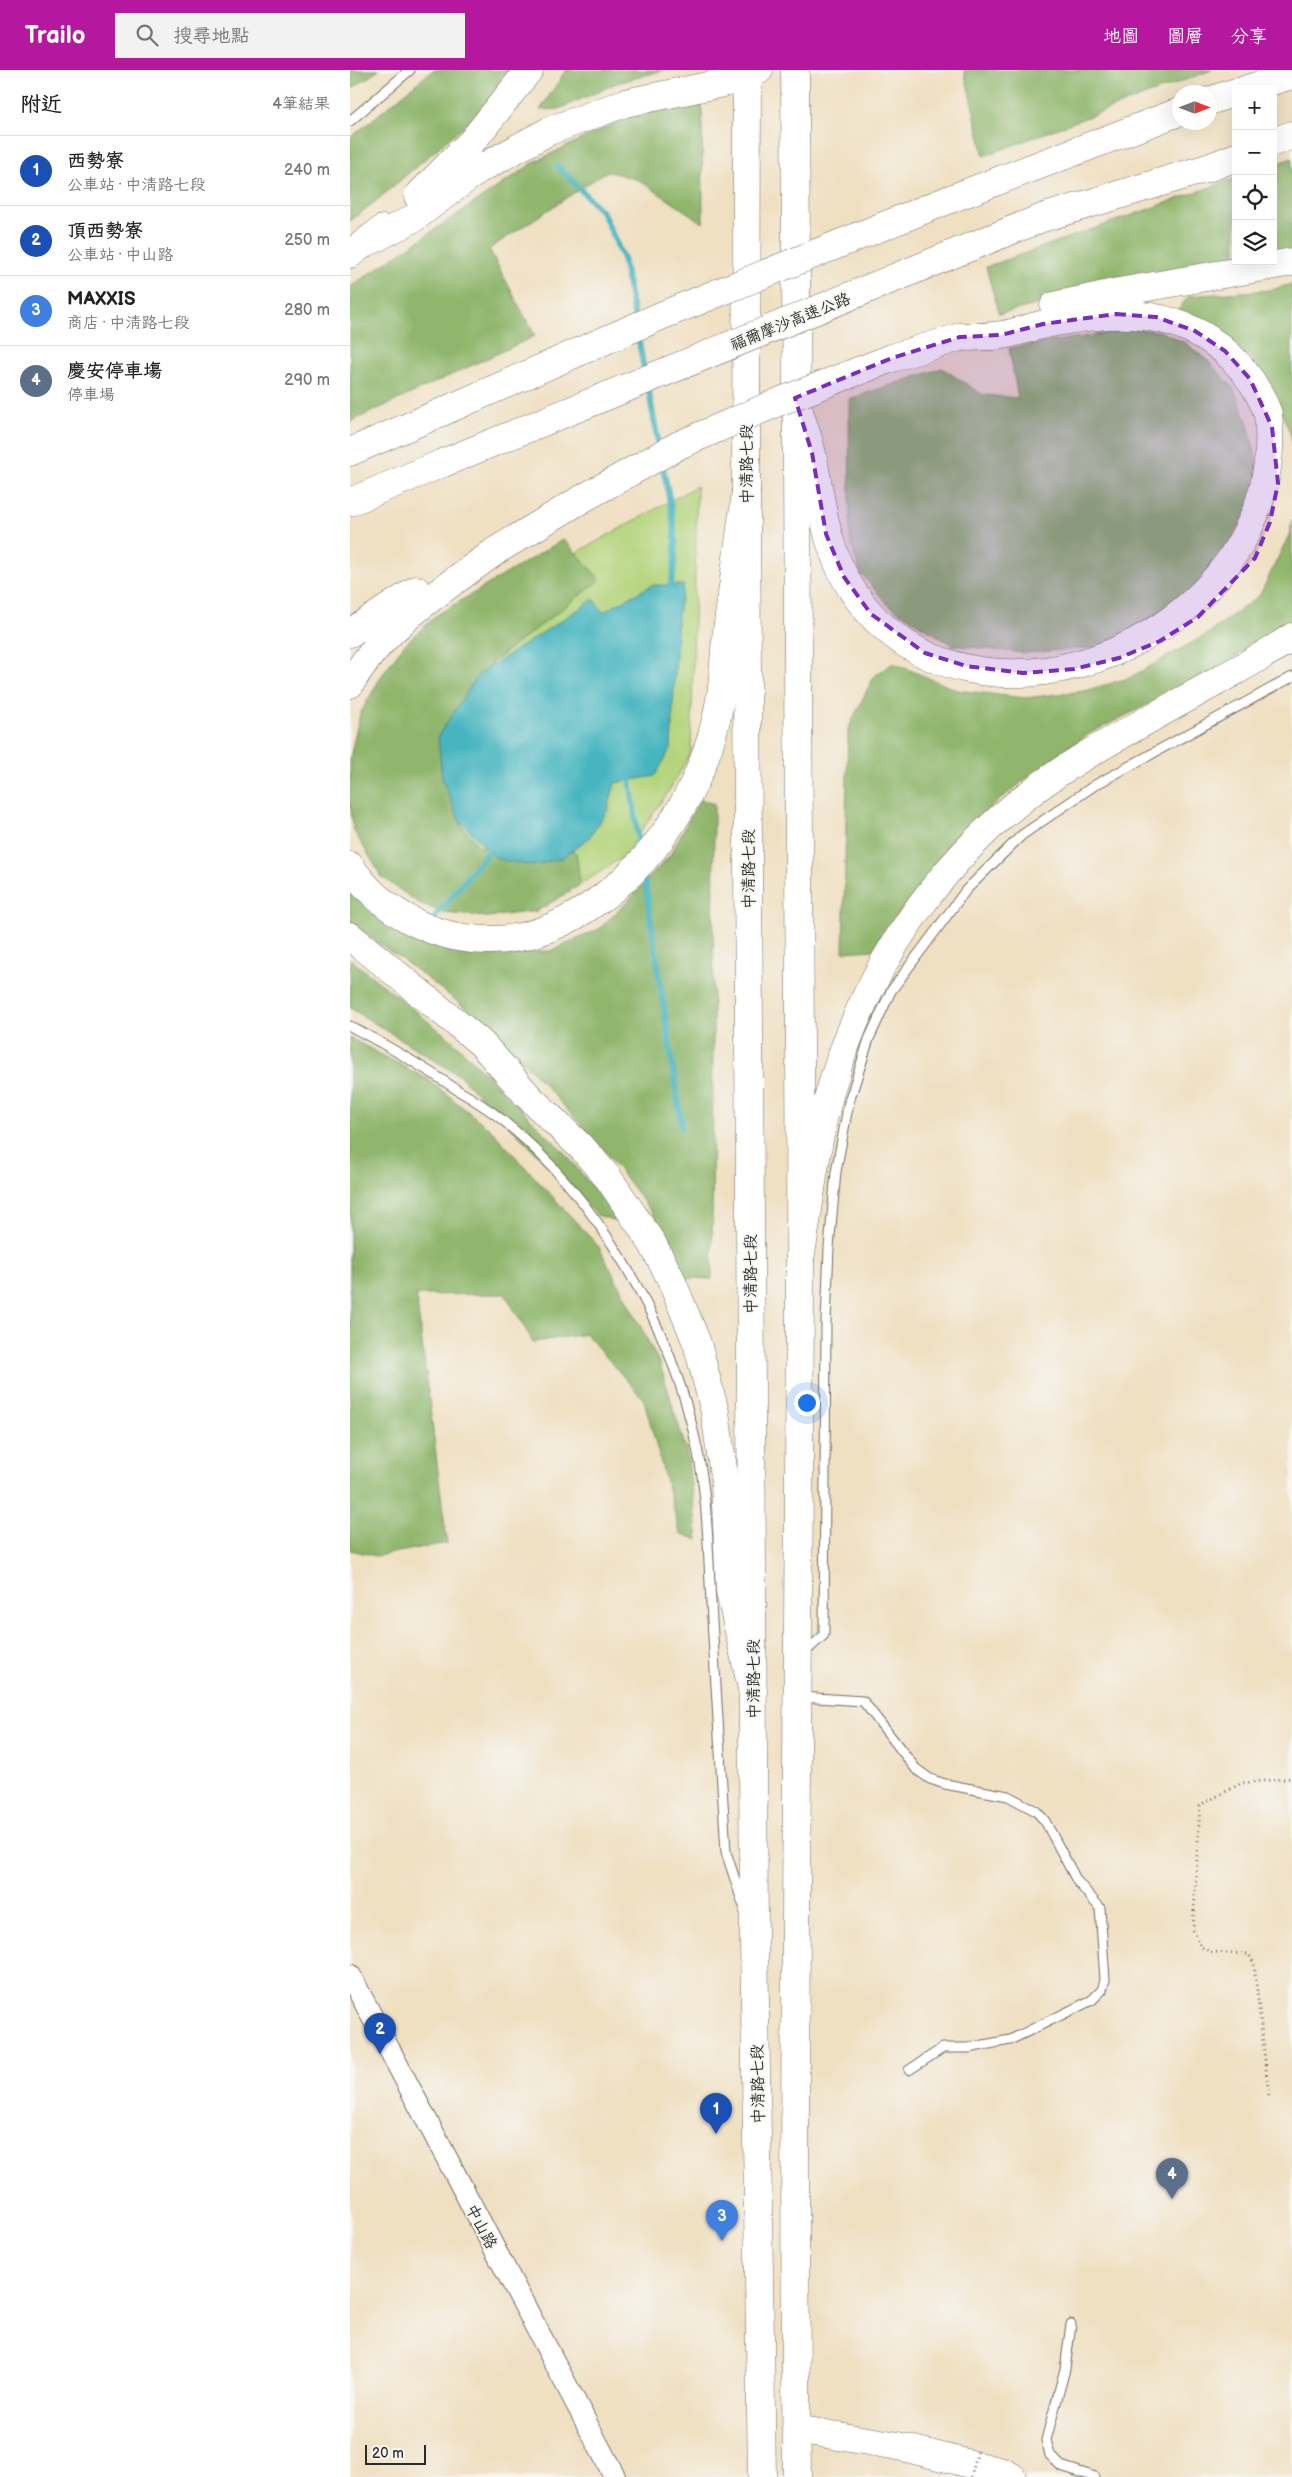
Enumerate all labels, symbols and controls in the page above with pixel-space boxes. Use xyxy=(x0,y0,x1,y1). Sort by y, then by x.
search box xyxy=(115,13,465,58)
text: Trailo xyxy=(25,21,85,50)
icon: search xyxy=(133,21,161,49)
text: 搜尋地點 xyxy=(173,25,249,48)
text: 地圖 xyxy=(1103,26,1139,47)
text: 圖層 xyxy=(1167,26,1203,47)
text: 分享 xyxy=(1231,26,1267,47)
north arrow xyxy=(1172,85,1217,130)
map controls xyxy=(1232,85,1277,265)
button: + xyxy=(1232,85,1277,130)
text: 附近 xyxy=(20,92,62,117)
text: 4筆結果 xyxy=(272,95,330,114)
button: − xyxy=(1232,130,1277,175)
text: 西勢寮 xyxy=(67,150,124,173)
text: 1 xyxy=(33,161,39,180)
text: 240 m xyxy=(284,161,330,180)
button: locate xyxy=(1232,175,1277,220)
text: 公車站 · 中清路七段 xyxy=(67,176,205,195)
text: 頂西勢寮 xyxy=(67,220,143,243)
button: layers xyxy=(1232,220,1277,265)
text: 2 xyxy=(31,231,41,250)
text: 250 m xyxy=(284,231,330,250)
text: 公車站 · 中山路 xyxy=(67,246,173,265)
text: MAXXIS xyxy=(67,288,136,311)
street label: 福爾摩沙高速公路 xyxy=(728,290,853,355)
text: 3 xyxy=(31,301,41,320)
text: 280 m xyxy=(284,301,330,320)
text: 商店 · 中清路七段 xyxy=(67,314,189,333)
text: 慶安停車塲 xyxy=(67,360,162,383)
text: 4 xyxy=(31,371,41,390)
text: 290 m xyxy=(284,371,330,390)
text: 停車場 xyxy=(67,386,115,405)
street label: 中清路七段 xyxy=(738,424,757,504)
street label: 中清路七段 xyxy=(740,829,759,909)
street label: 中清路七段 xyxy=(742,1234,761,1314)
your location xyxy=(794,1390,820,1416)
street label: 中清路七段 xyxy=(745,1639,764,1719)
pin: 2 xyxy=(364,2013,396,2054)
street label: 中清路七段 xyxy=(748,2044,769,2124)
pin: 1 xyxy=(700,2093,732,2134)
pin: 4 xyxy=(1156,2158,1188,2199)
pin: 3 xyxy=(706,2200,738,2241)
street label: 中山路 xyxy=(461,2201,500,2252)
scale bar xyxy=(365,2442,426,2465)
text: 20 m xyxy=(372,2445,404,2462)

